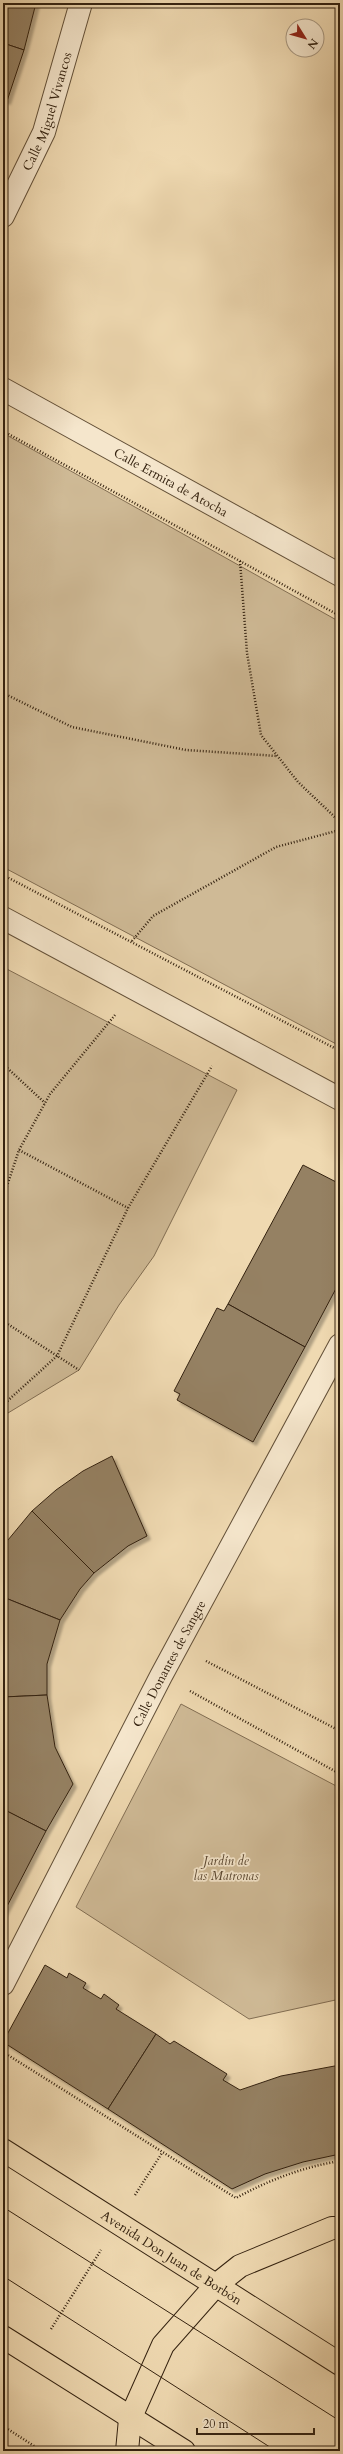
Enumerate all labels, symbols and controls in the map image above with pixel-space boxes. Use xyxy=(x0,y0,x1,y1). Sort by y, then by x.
north arrow xyxy=(285,18,325,58)
text: N xyxy=(303,35,321,52)
street label: Calle Miguel Vivancos xyxy=(18,50,76,174)
street label: Calle Ermita de Atocha xyxy=(110,444,231,522)
street label: Calle Donantes de Sangre xyxy=(128,1597,211,1730)
park label: Jardín de las Matronas xyxy=(193,1852,259,1885)
street label: Avenida Don Juan de Borbón xyxy=(97,2207,246,2310)
scale bar xyxy=(197,2410,314,2436)
text: 20 m xyxy=(203,2416,230,2432)

